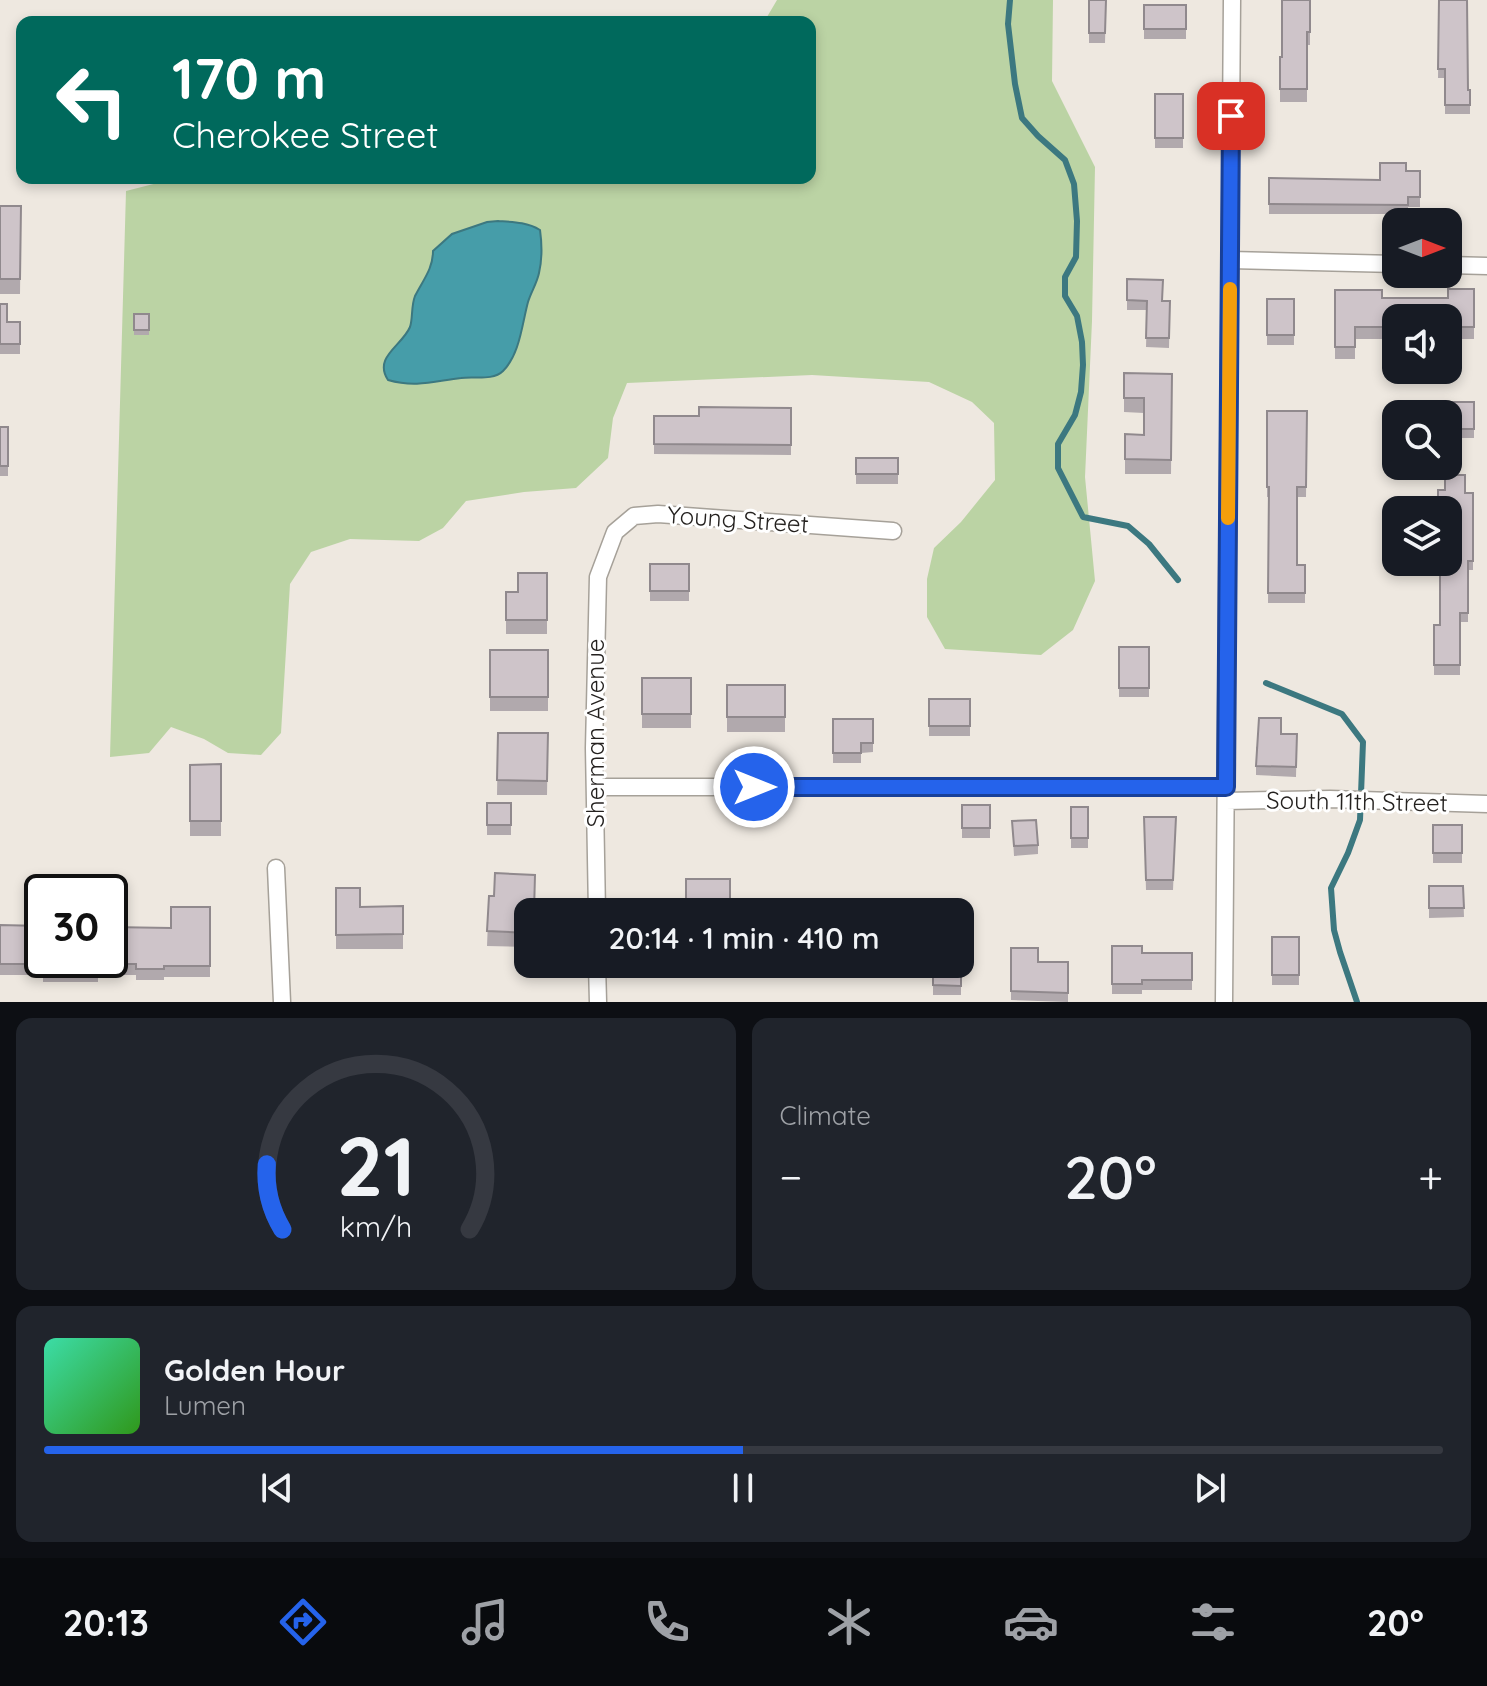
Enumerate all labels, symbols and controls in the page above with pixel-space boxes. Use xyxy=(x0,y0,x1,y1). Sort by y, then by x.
text: 170 m xyxy=(172,43,326,113)
icon: left xyxy=(40,48,144,152)
pin xyxy=(1197,82,1265,150)
icon: arrive xyxy=(1209,94,1253,138)
text: Cherokee Street xyxy=(172,112,438,157)
north arrow xyxy=(1382,208,1462,288)
map controls xyxy=(1382,208,1462,576)
button: sound xyxy=(1382,304,1462,384)
button: search xyxy=(1382,400,1462,480)
button: layers xyxy=(1382,496,1462,576)
street label: Young Street xyxy=(666,499,810,539)
street label: Sherman Avenue xyxy=(580,639,610,827)
position arrow xyxy=(712,745,796,829)
street label: South 11th Street xyxy=(1266,784,1448,818)
speed limit sign: 30 xyxy=(24,874,128,978)
text: 20:14 · 1 min · 410 m xyxy=(609,919,879,957)
text: Climate xyxy=(780,1099,871,1132)
text: 21 xyxy=(336,1113,416,1217)
text: 20° xyxy=(1064,1139,1157,1214)
text: − xyxy=(780,1149,802,1204)
text: + xyxy=(1418,1149,1443,1204)
text: km/h xyxy=(339,1208,412,1244)
text: Golden Hour xyxy=(164,1351,345,1389)
text: Lumen xyxy=(164,1389,246,1422)
icon: previous xyxy=(255,1466,299,1510)
icon: pause xyxy=(721,1466,765,1510)
icon: next xyxy=(1188,1466,1232,1510)
icon: directions xyxy=(275,1594,331,1650)
icon: music xyxy=(457,1594,513,1650)
icon: phone xyxy=(639,1594,695,1650)
icon: climate xyxy=(821,1594,877,1650)
icon: car xyxy=(1003,1594,1059,1650)
icon: filters xyxy=(1185,1594,1241,1650)
text: 20:13 xyxy=(63,1600,149,1645)
text: 20° xyxy=(1367,1600,1424,1645)

